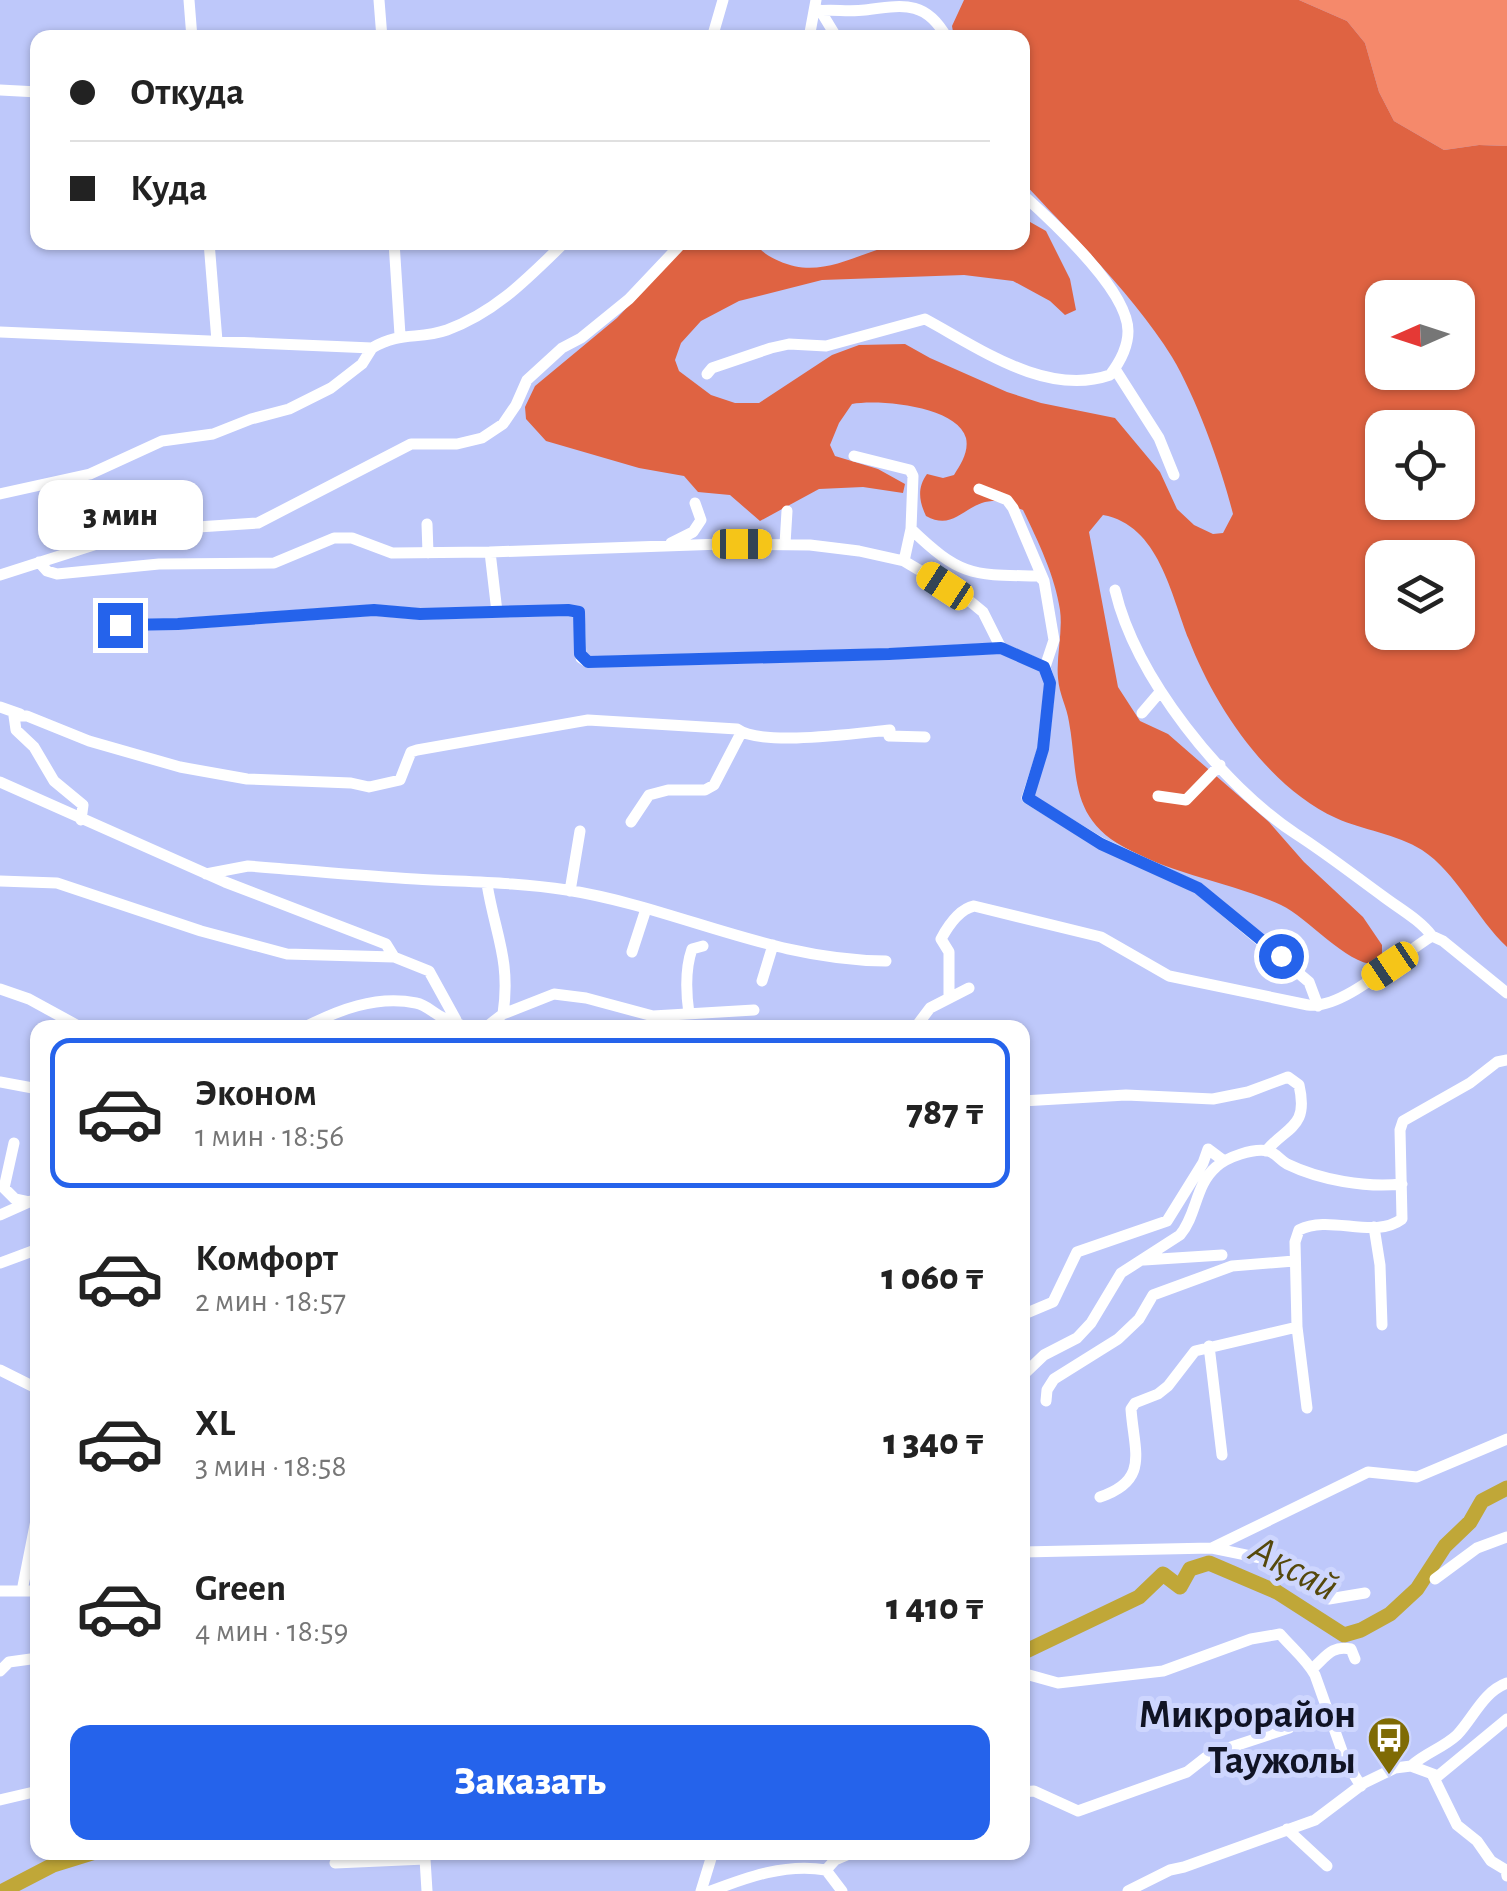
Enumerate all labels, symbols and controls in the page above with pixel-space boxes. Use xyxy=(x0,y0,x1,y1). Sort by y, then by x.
text: Откуда xyxy=(130,74,244,112)
text: Куда xyxy=(130,170,207,208)
north arrow xyxy=(1365,280,1475,390)
map controls xyxy=(1365,280,1475,650)
button: locate xyxy=(1365,410,1475,520)
callout: 3 мин xyxy=(38,480,202,550)
text: 3 мин xyxy=(83,499,158,531)
car xyxy=(712,529,772,559)
button: layers xyxy=(1365,540,1475,650)
car xyxy=(912,557,978,615)
route end xyxy=(98,603,143,648)
route start xyxy=(1259,934,1304,979)
car xyxy=(1357,937,1423,995)
icon: car xyxy=(75,1068,165,1158)
text: Эконом xyxy=(195,1075,317,1113)
text: 787 ₸ xyxy=(906,1094,985,1132)
text: 1 мин · 18:56 xyxy=(195,1120,344,1152)
icon: car xyxy=(75,1233,165,1323)
text: Комфорт xyxy=(195,1240,338,1278)
text: 1 060 ₸ xyxy=(881,1259,985,1297)
text: 2 мин · 18:57 xyxy=(195,1285,346,1317)
icon: car xyxy=(75,1398,165,1488)
text: XL xyxy=(195,1405,235,1443)
text: 1 340 ₸ xyxy=(883,1424,985,1462)
text: 3 мин · 18:58 xyxy=(195,1450,347,1482)
water label: Ақсай xyxy=(1242,1527,1345,1609)
icon: car xyxy=(75,1563,165,1653)
text: Green xyxy=(195,1570,286,1608)
text: 1 410 ₸ xyxy=(886,1589,985,1627)
text: 4 мин · 18:59 xyxy=(195,1615,349,1647)
place label: Микрорайон Таужолы xyxy=(1138,1695,1356,1781)
bus stop icon: Микрорайон Таужолы xyxy=(1366,1715,1412,1776)
button: Заказать xyxy=(70,1725,990,1840)

